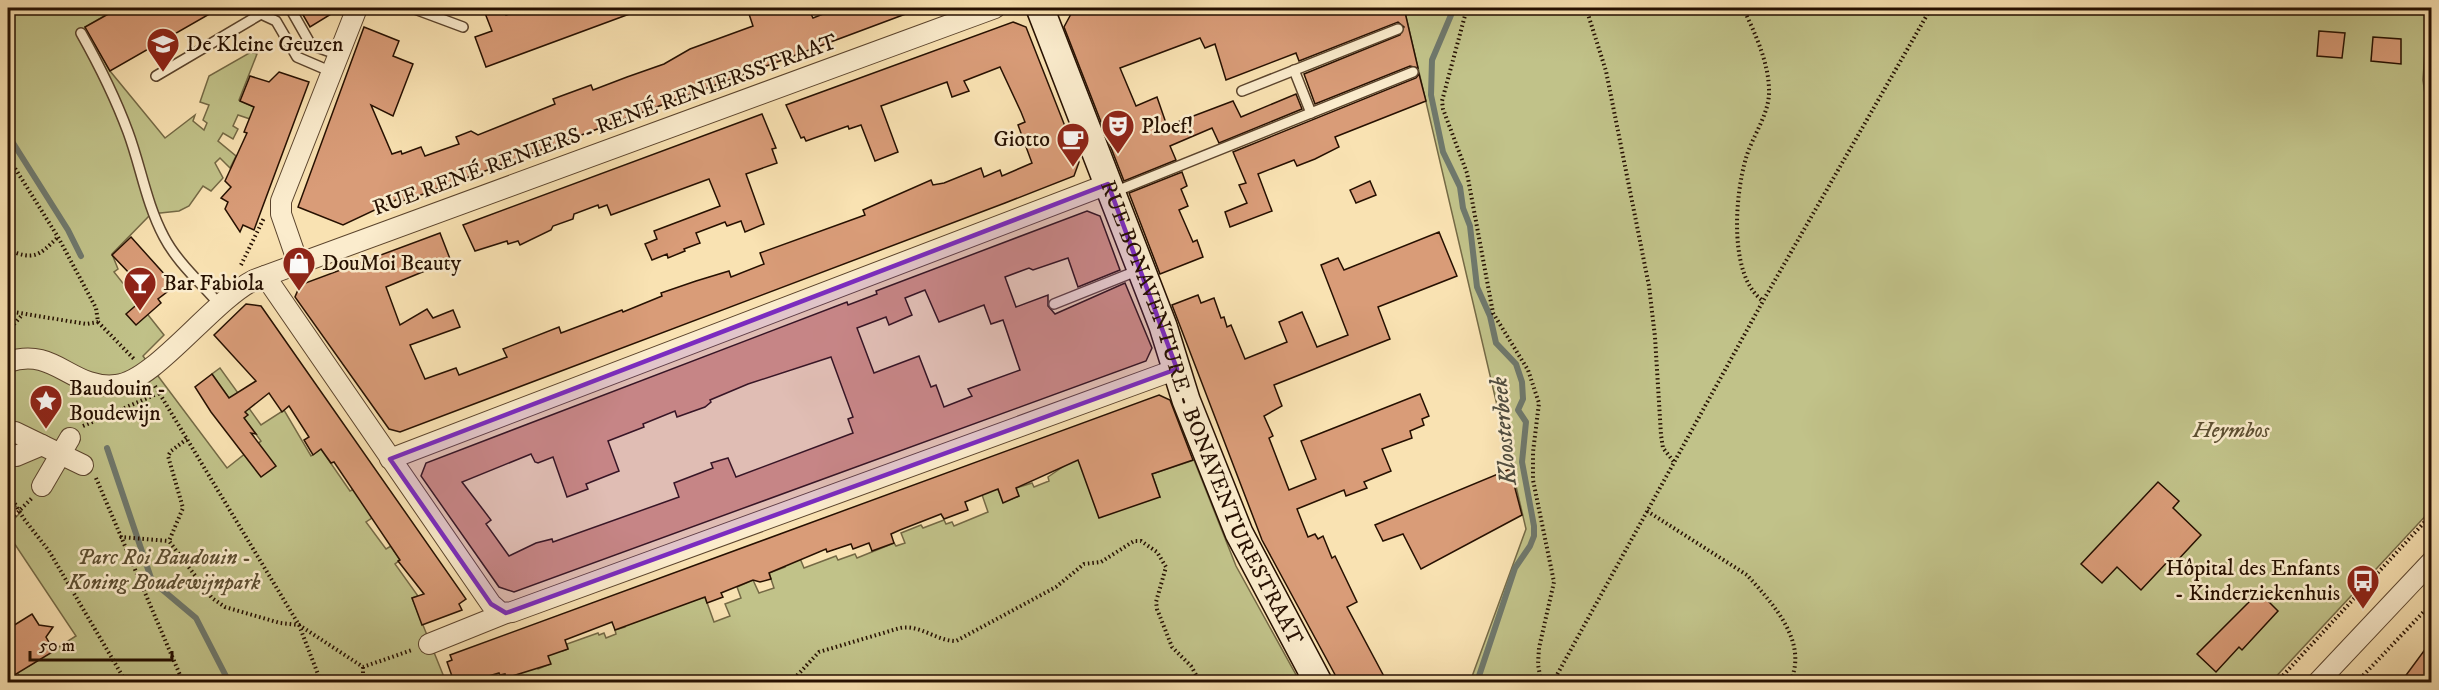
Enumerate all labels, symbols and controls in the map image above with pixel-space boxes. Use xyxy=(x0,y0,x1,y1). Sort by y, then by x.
school or university icon: De Kleine Geuzen xyxy=(145,26,181,73)
street label: RUE RENÉ RENIERS - RENÉ RENIERSSTRAAT xyxy=(369,28,841,222)
place label: De Kleine Geuzen xyxy=(186,31,344,58)
theatre icon: Ploef! xyxy=(1100,108,1136,155)
place label: Ploef! xyxy=(1141,113,1193,140)
cafe icon: Giotto xyxy=(1055,121,1091,168)
place label: Giotto xyxy=(993,126,1050,153)
street label: RUE BONAVENTURE - BONAVENTURESTRAAT xyxy=(1094,176,1309,650)
shop icon: DouMoi Beauty xyxy=(281,245,317,292)
place label: DouMoi Beauty xyxy=(322,250,462,277)
bar icon: Bar Fabiola xyxy=(122,265,158,312)
place label: Bar Fabiola xyxy=(163,270,265,297)
place label: Baudouin - Boudewijn xyxy=(69,375,166,427)
water label: Kloosterbeek xyxy=(1484,376,1524,487)
place icon: Baudouin - Boudewijn xyxy=(28,383,64,430)
park label: Heymbos xyxy=(2192,417,2271,444)
park label: Parc Roi Baudouin - Koning Boudewijnpark xyxy=(66,544,261,596)
place label: Hôpital des Enfants - Kinderziekenhuis xyxy=(2165,555,2340,607)
bus stop icon: Hôpital des Enfants - Kinderziekenhuis xyxy=(2345,563,2381,610)
scale bar xyxy=(30,624,172,662)
text: 50 m xyxy=(39,635,75,657)

